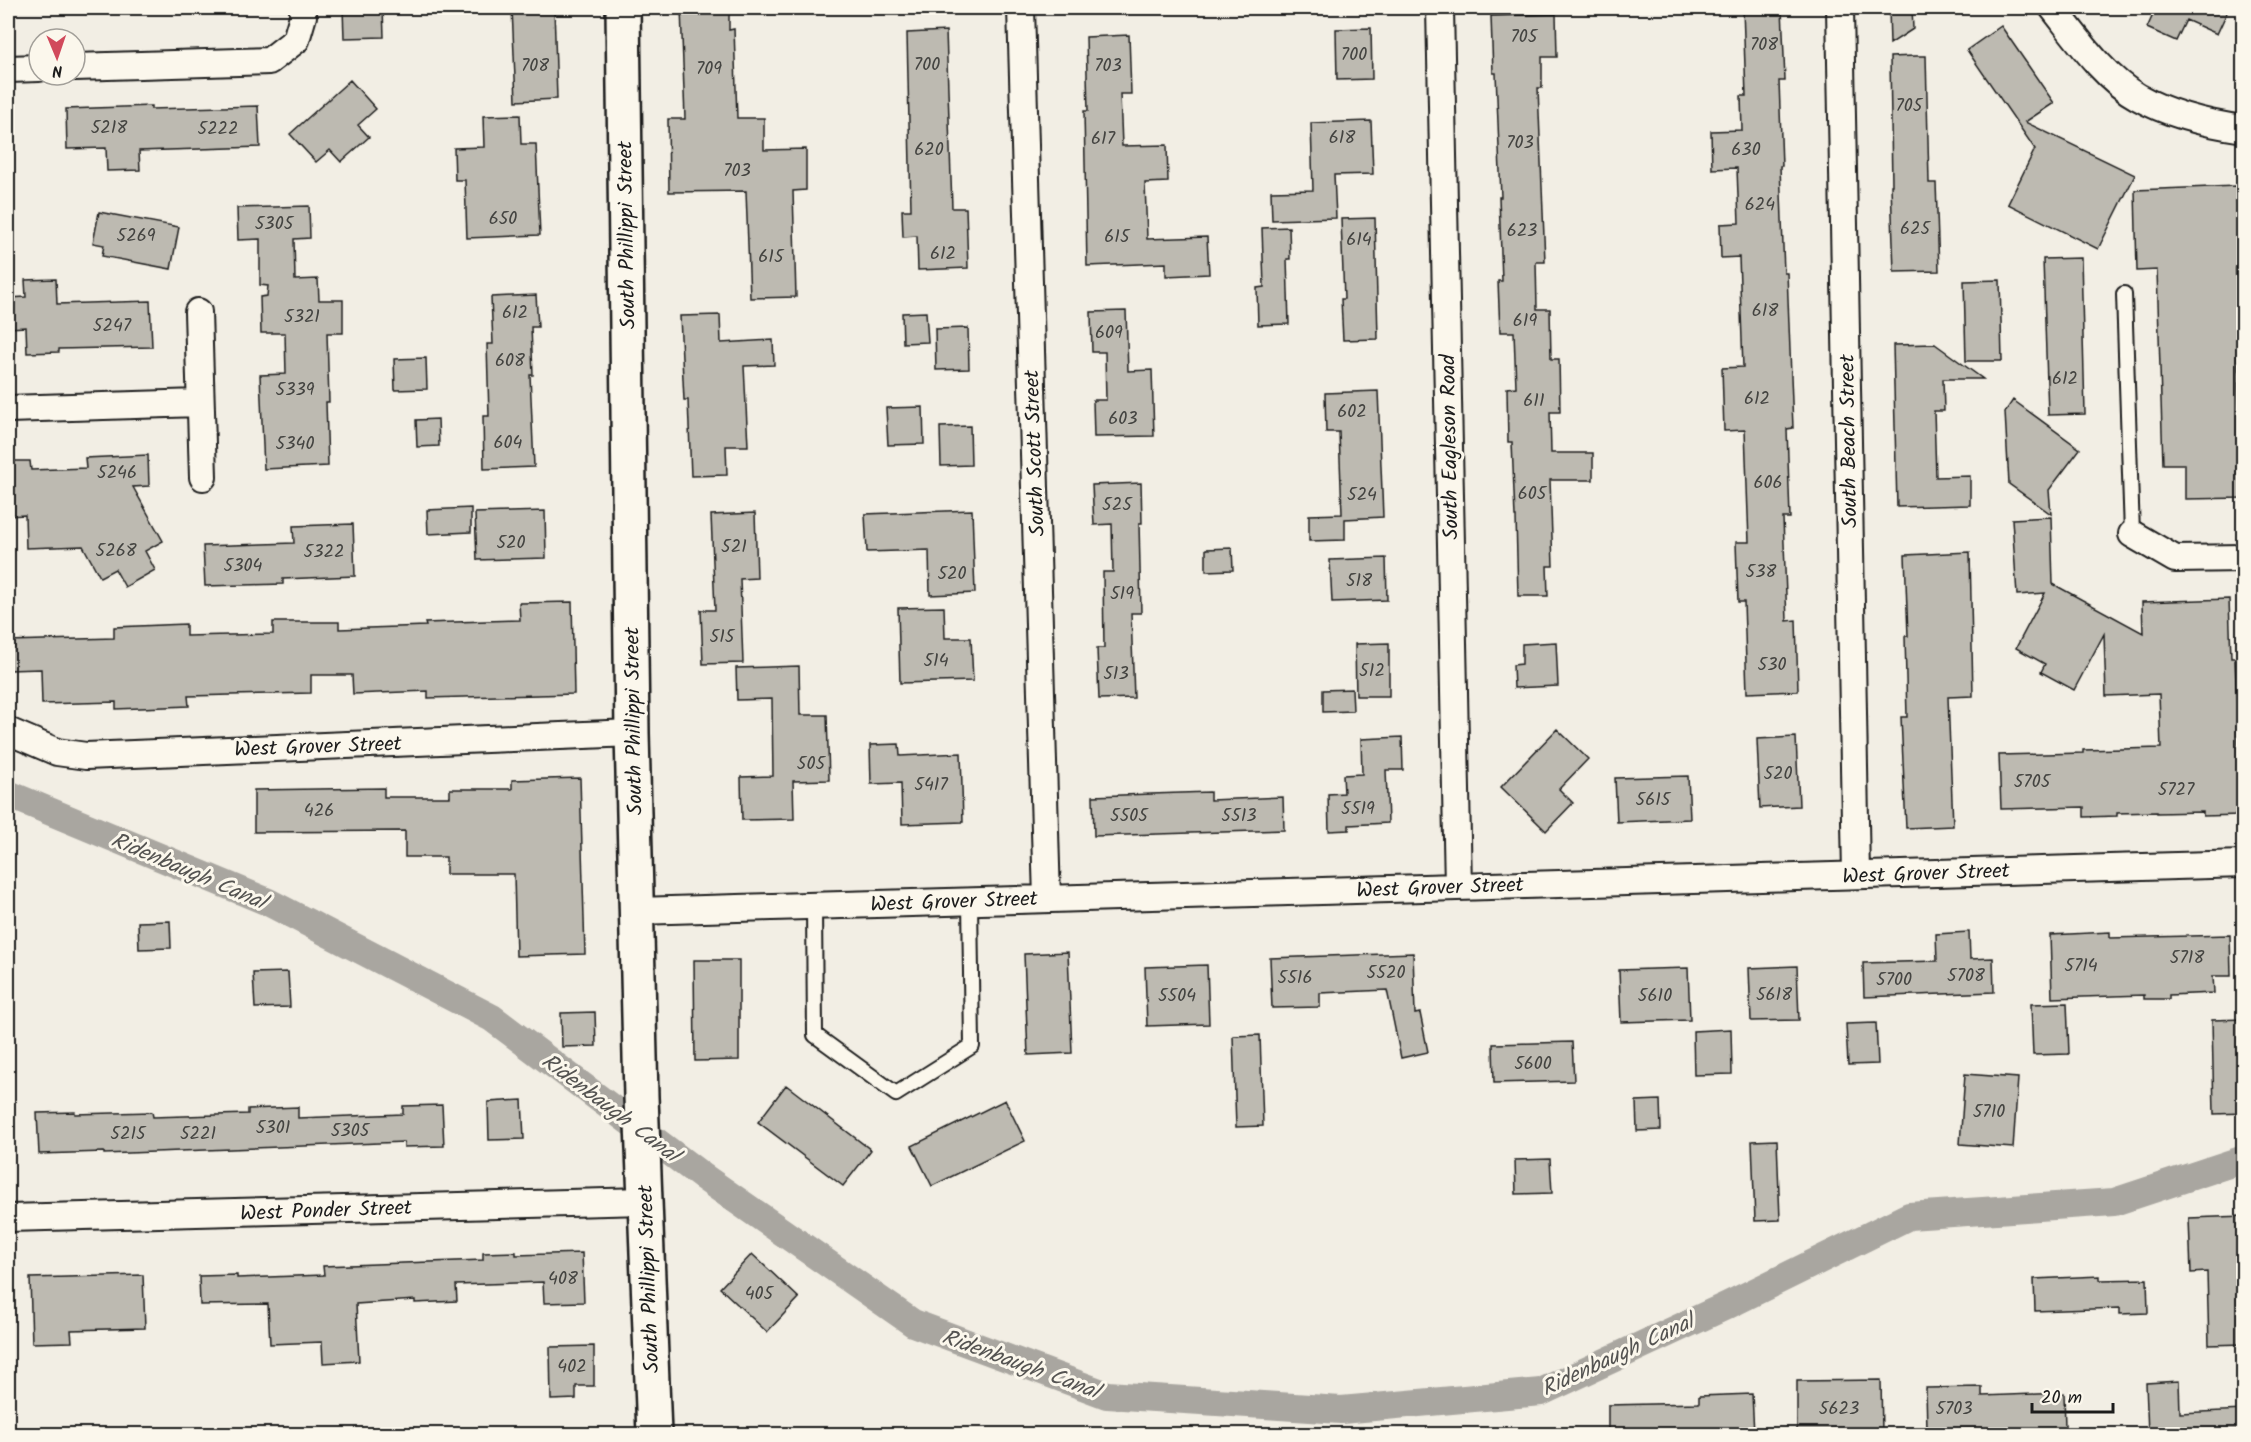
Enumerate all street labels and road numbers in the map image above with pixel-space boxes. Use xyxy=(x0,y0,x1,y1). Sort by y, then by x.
street label: South Phillippi Street xyxy=(609,140,646,329)
street label: South Eagleson Road xyxy=(1432,353,1469,540)
street label: South Beach Street xyxy=(1831,353,1868,528)
street label: South Scott Street xyxy=(1016,368,1055,537)
street label: South Phillippi Street xyxy=(616,626,653,815)
street label: West Grover Street xyxy=(234,728,403,767)
street label: West Grover Street xyxy=(1842,855,2011,894)
street label: West Grover Street xyxy=(1356,869,1525,908)
street label: West Grover Street xyxy=(870,883,1039,922)
street label: South Phillippi Street xyxy=(630,1183,669,1374)
street label: West Ponder Street xyxy=(240,1192,413,1231)

